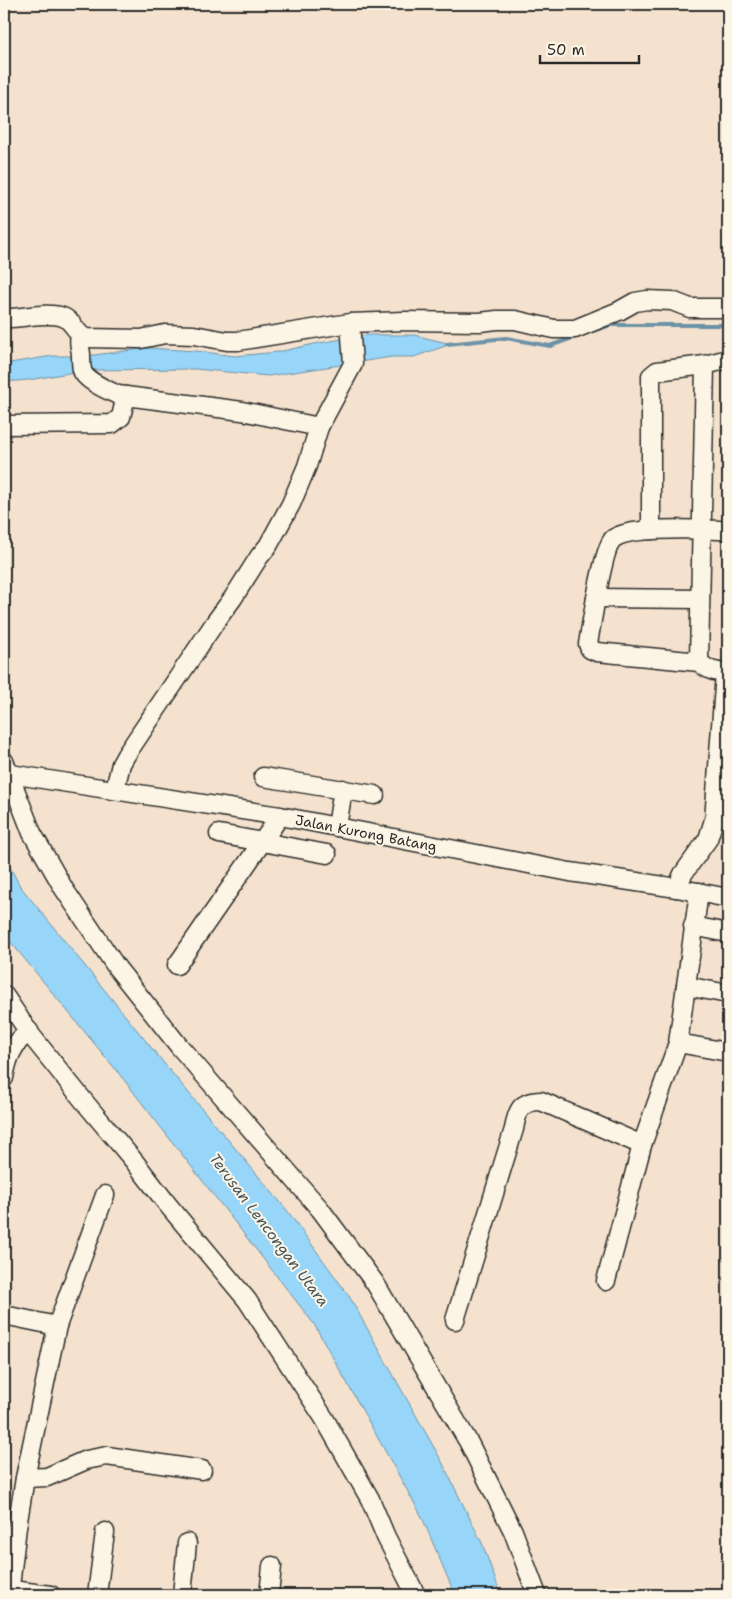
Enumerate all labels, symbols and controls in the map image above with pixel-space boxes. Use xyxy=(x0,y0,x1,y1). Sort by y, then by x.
scale bar xyxy=(540,32,638,64)
text: 50 m xyxy=(547,40,585,60)
street label: Jalan Kurong Batang xyxy=(294,810,438,856)
water label: Terusan Lencongan Utara xyxy=(205,1149,333,1311)

